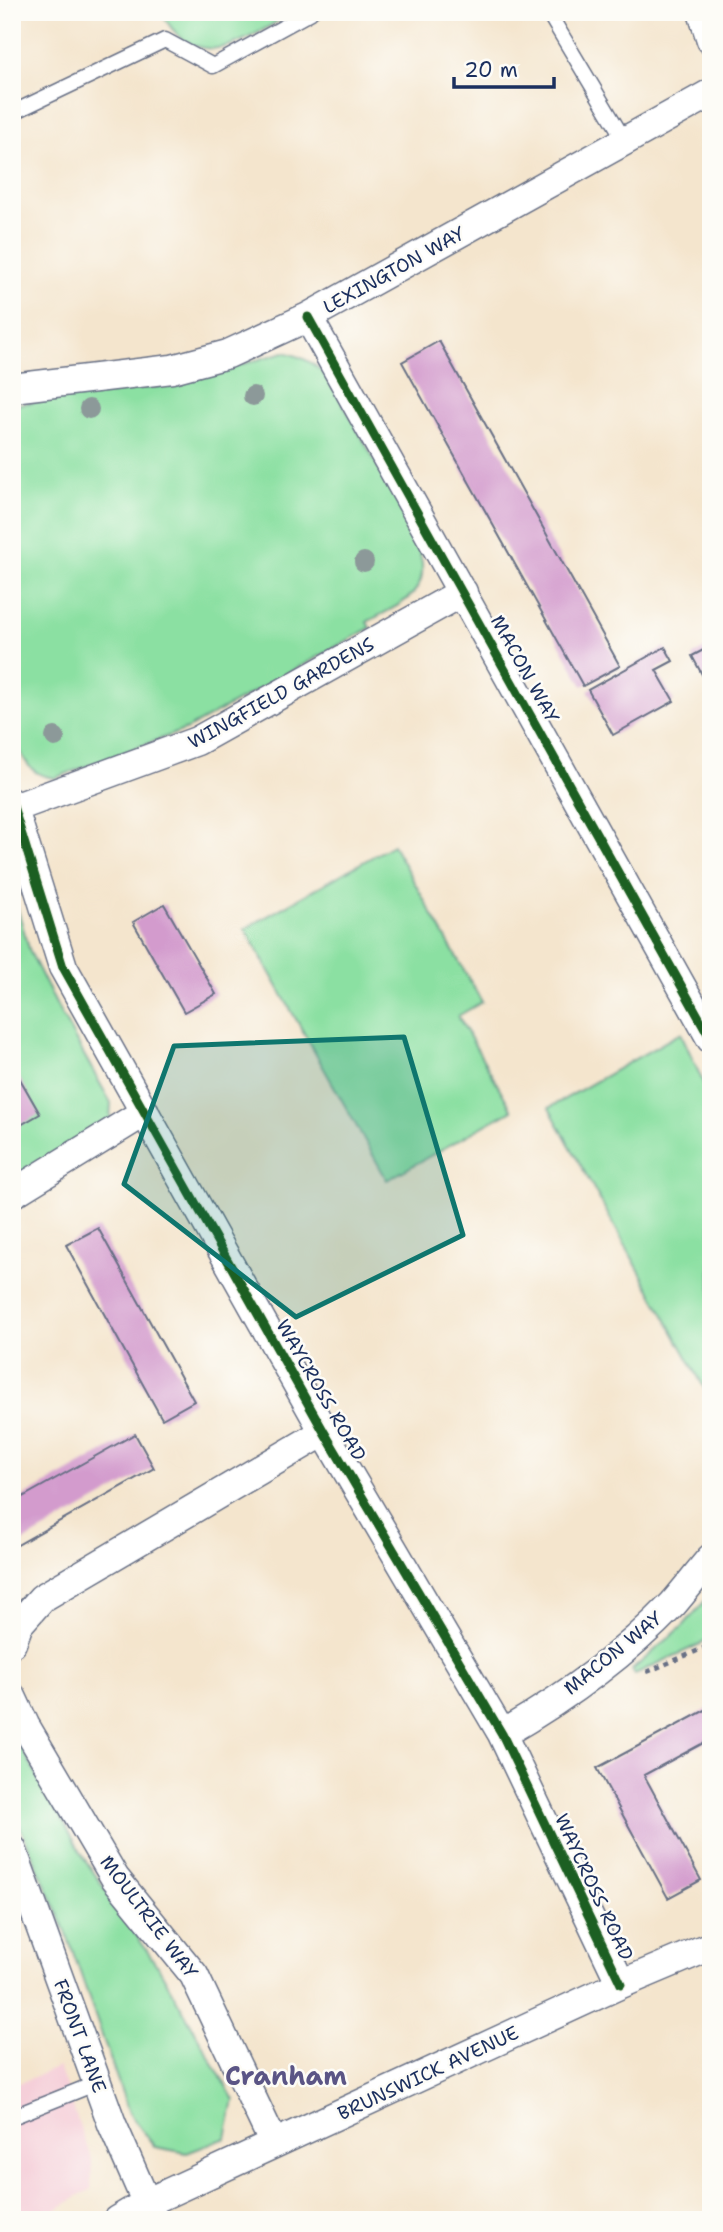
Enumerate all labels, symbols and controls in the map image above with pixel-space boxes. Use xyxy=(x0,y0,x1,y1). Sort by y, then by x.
scale bar xyxy=(454,46,553,90)
text: 20 m xyxy=(464,56,518,84)
street label: LEXINGTON WAY xyxy=(319,220,470,319)
street label: MACON WAY xyxy=(485,611,565,728)
street label: WINGFIELD GARDENS xyxy=(184,631,378,755)
street label: WAYCROSS ROAD xyxy=(270,1315,372,1465)
street label: MACON WAY xyxy=(559,1605,668,1700)
street label: WAYCROSS ROAD xyxy=(549,1810,639,1964)
street label: MOULTRIE WAY xyxy=(94,1850,204,1984)
street label: FRONT LANE xyxy=(48,1976,112,2096)
street label: BRUNSWICK AVENUE xyxy=(333,2020,523,2126)
district label: Cranham xyxy=(225,2058,347,2093)

